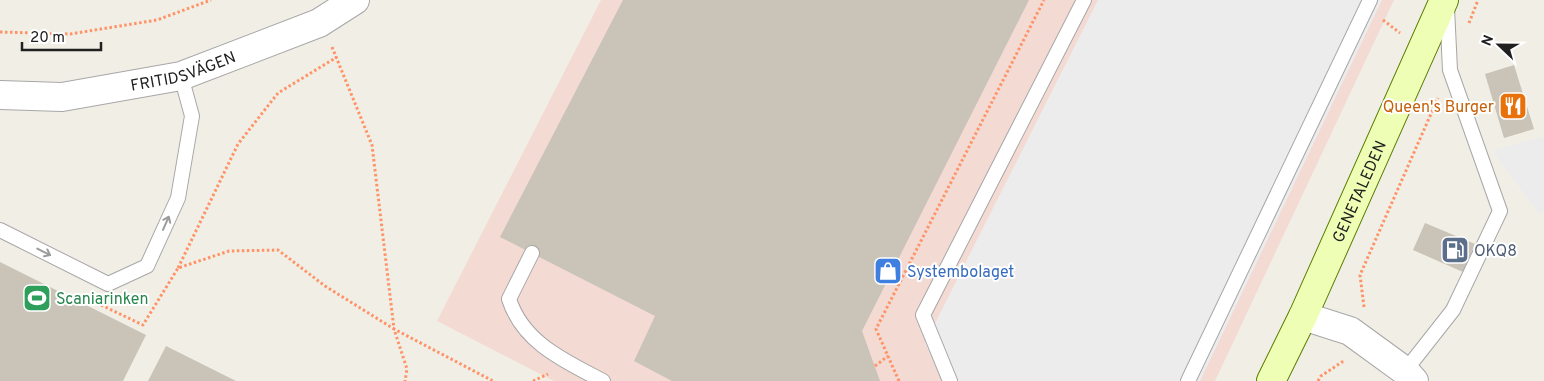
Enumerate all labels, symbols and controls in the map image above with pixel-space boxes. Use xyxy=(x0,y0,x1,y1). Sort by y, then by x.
scale bar xyxy=(22,20,101,52)
north arrow xyxy=(1474,20,1524,70)
text: 20 m xyxy=(30,29,65,48)
text: N xyxy=(1479,33,1498,49)
street label: FRITIDSVÄGEN xyxy=(129,48,239,97)
restaurant icon: Queen's Burger xyxy=(1498,91,1528,121)
place label: Queen's Burger xyxy=(1383,98,1494,118)
street label: GENETALEDEN xyxy=(1329,138,1392,246)
one-way arrow xyxy=(162,216,172,231)
fuel station icon: OKQ8 xyxy=(1440,235,1470,265)
place label: OKQ8 xyxy=(1474,242,1517,262)
one-way arrow xyxy=(36,247,51,257)
shop icon: Systembolaget xyxy=(873,256,903,286)
place label: Systembolaget xyxy=(907,263,1014,283)
sports icon: Scaniarinken xyxy=(22,283,52,313)
place label: Scaniarinken xyxy=(56,290,148,310)

